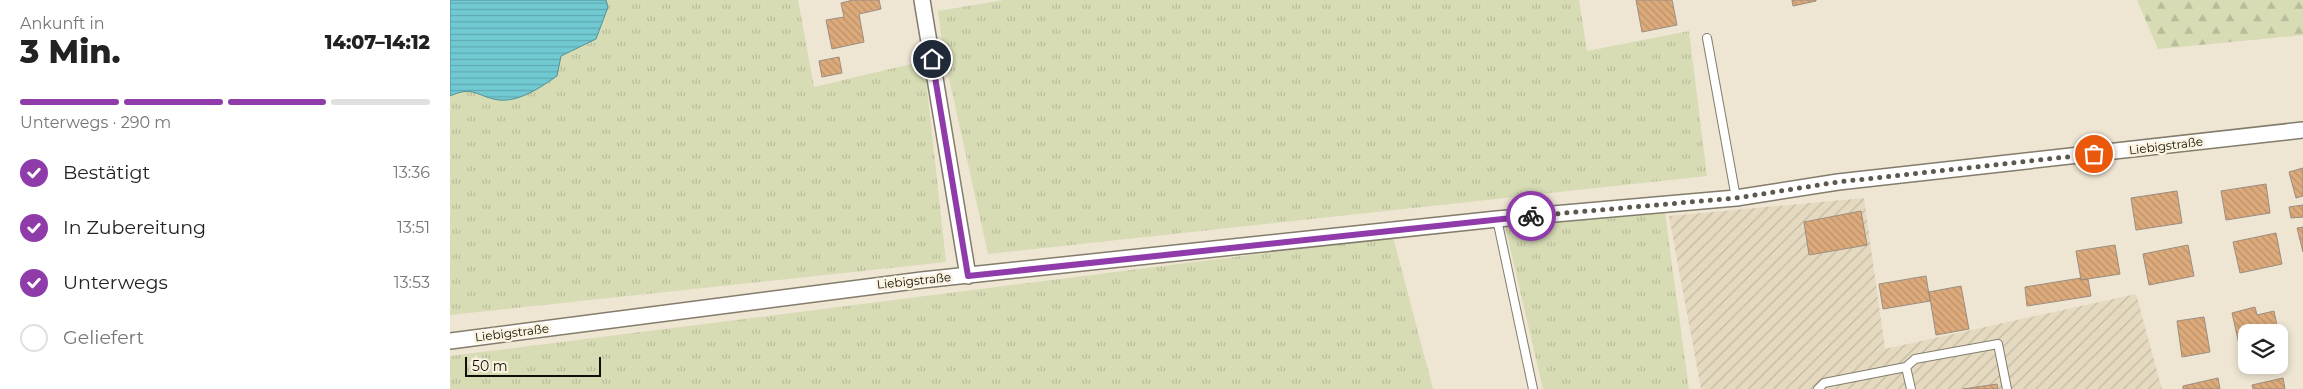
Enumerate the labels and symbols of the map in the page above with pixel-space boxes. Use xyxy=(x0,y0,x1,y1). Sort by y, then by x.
pin xyxy=(911,38,953,80)
pin xyxy=(2073,133,2115,175)
street label: Liebigstraße xyxy=(2128,134,2204,157)
courier xyxy=(1506,191,1556,241)
street label: Liebigstraße xyxy=(876,269,952,292)
street label: Liebigstraße xyxy=(474,321,550,344)
scale bar xyxy=(465,354,601,377)

